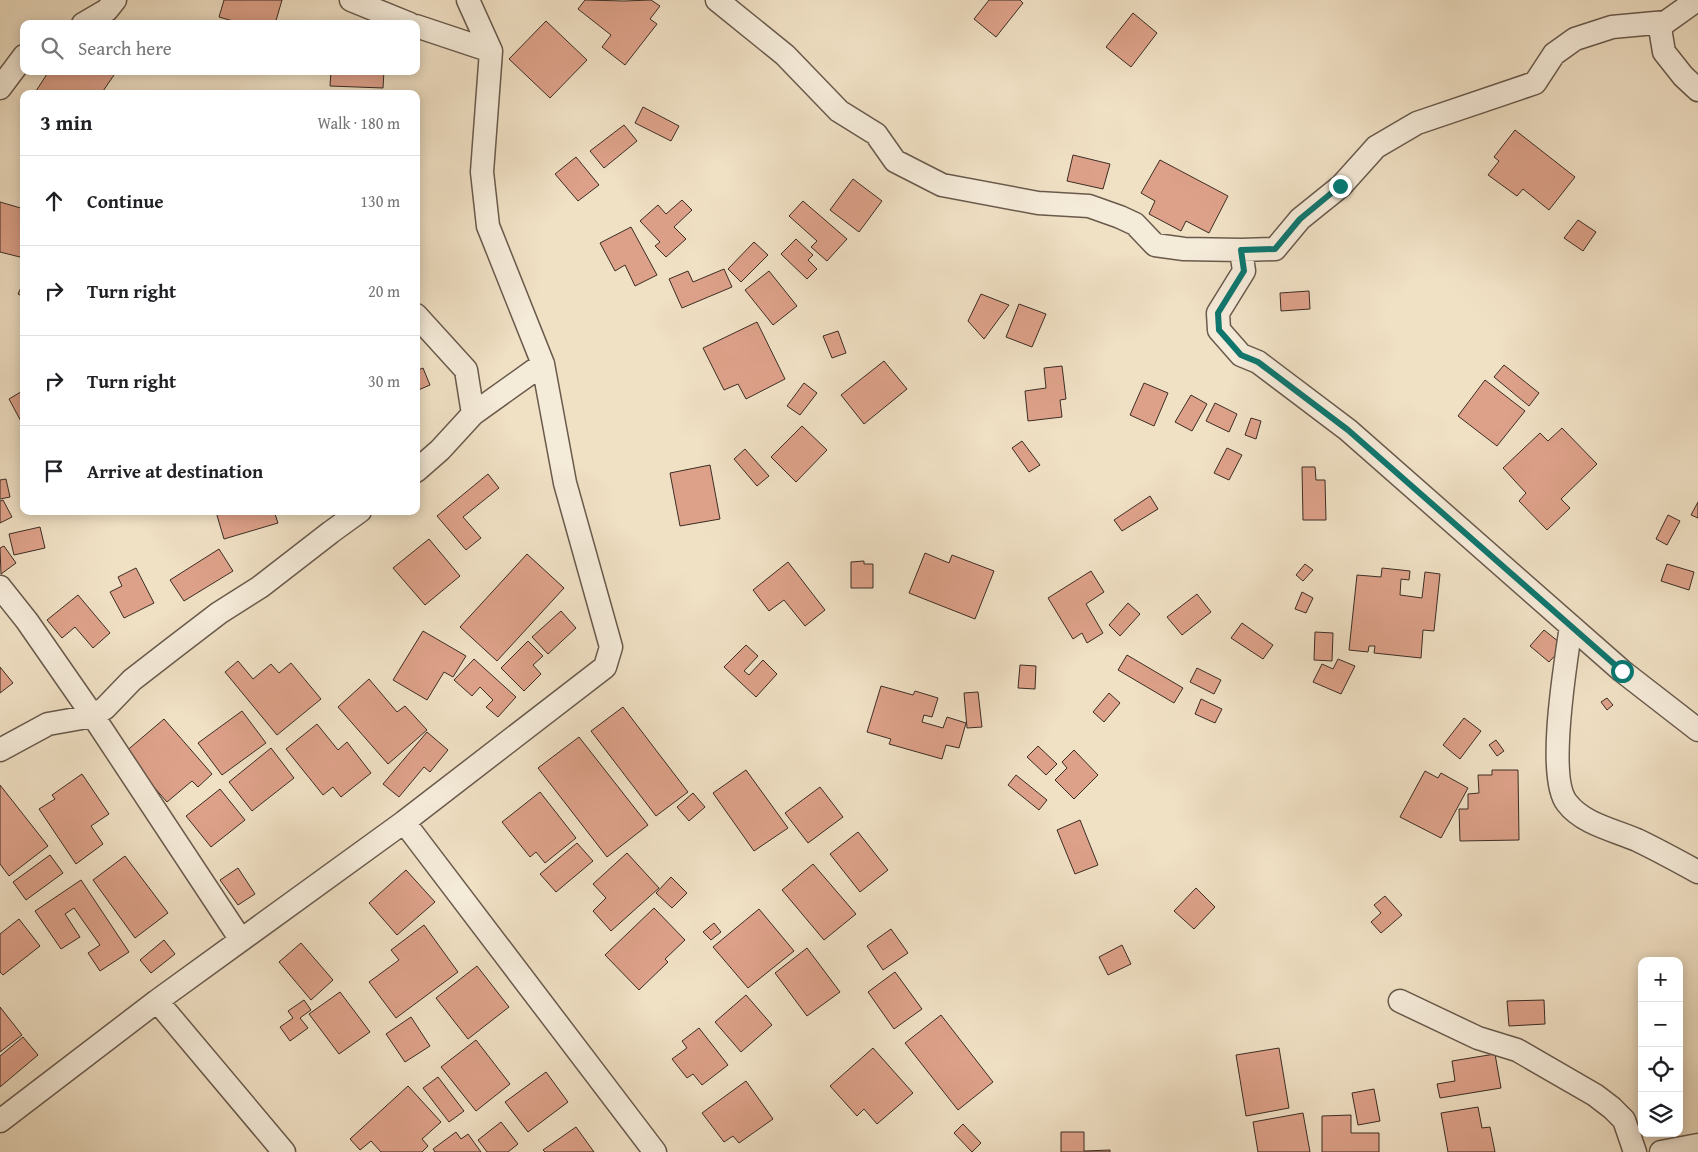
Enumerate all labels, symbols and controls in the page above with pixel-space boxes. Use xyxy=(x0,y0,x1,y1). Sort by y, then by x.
search box xyxy=(20,20,420,75)
icon: search xyxy=(38,34,66,62)
text: Search here xyxy=(78,34,172,62)
text: 3 min xyxy=(40,107,92,138)
text: Walk · 180 m xyxy=(317,111,400,135)
route end xyxy=(1329,175,1352,198)
icon: ahead xyxy=(40,187,68,215)
text: Continue xyxy=(87,187,164,215)
text: 130 m xyxy=(360,189,400,213)
icon: right xyxy=(40,277,68,305)
text: Turn right xyxy=(87,277,176,305)
text: 20 m xyxy=(368,279,400,303)
icon: right xyxy=(40,367,68,395)
text: Turn right xyxy=(87,367,176,395)
text: 30 m xyxy=(368,369,400,393)
icon: arrive xyxy=(40,457,68,485)
text: Arrive at destination xyxy=(87,457,263,485)
route start xyxy=(1611,660,1634,683)
map controls xyxy=(1638,957,1683,1137)
button: + xyxy=(1638,957,1683,1002)
button: − xyxy=(1638,1002,1683,1047)
button: locate xyxy=(1638,1047,1683,1092)
button: layers xyxy=(1638,1092,1683,1137)

